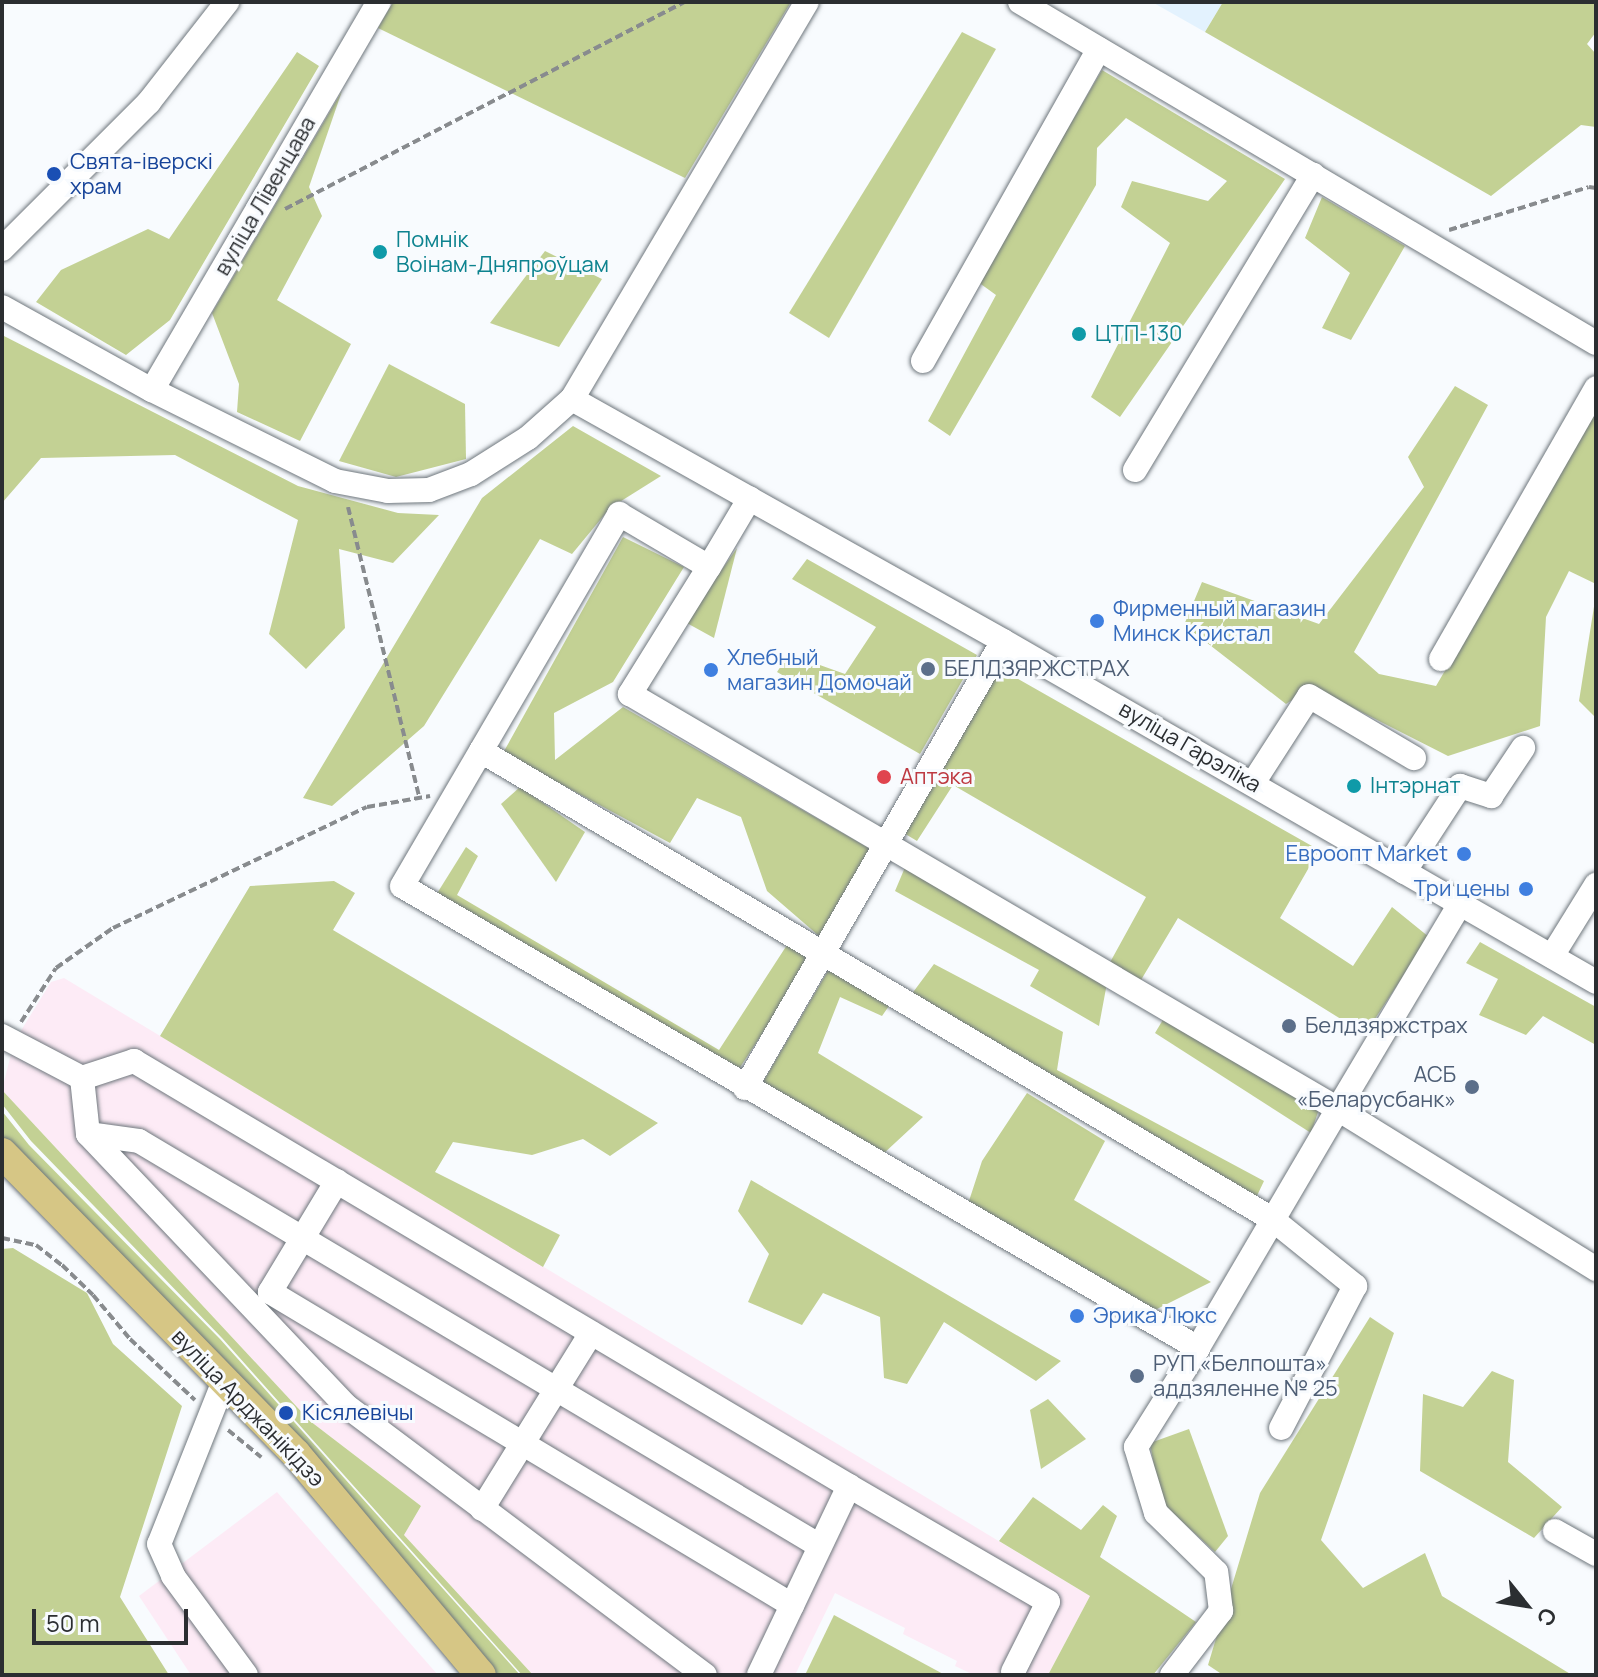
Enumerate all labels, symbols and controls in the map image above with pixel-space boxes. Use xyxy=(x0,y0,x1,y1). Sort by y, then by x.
street label: вуліца Лівенцава xyxy=(209,112,321,280)
place label: Свята-іверскі храм xyxy=(70,148,213,200)
marker: Свята-іверскі храм xyxy=(45,165,63,183)
place label: Помнік Воінам-Дняпроўцам xyxy=(396,226,609,278)
marker: Помнік Воінам-Дняпроўцам xyxy=(371,243,389,261)
place label: ЦТП-130 xyxy=(1095,321,1183,347)
marker: ЦТП-130 xyxy=(1070,325,1088,343)
place label: Фирменный магазин Минск Кристал xyxy=(1113,595,1326,646)
marker: Фирменный магазин Минск Кристал xyxy=(1088,612,1106,630)
place label: Хлебный магазин Домочай xyxy=(727,644,912,696)
place label: БЕЛДЗЯРЖСТРАХ xyxy=(944,656,1130,682)
marker: БЕЛДЗЯРЖСТРАХ xyxy=(919,660,937,678)
marker: Хлебный магазин Домочай xyxy=(702,661,720,679)
street label: вуліца Гарэліка xyxy=(1114,696,1266,798)
place label: Аптэка xyxy=(900,764,973,790)
marker: Аптэка xyxy=(875,768,893,786)
place label: Інтэрнат xyxy=(1370,773,1461,799)
marker: Інтэрнат xyxy=(1345,777,1363,795)
place label: Евроопт Market xyxy=(1286,841,1448,867)
marker: Евроопт Market xyxy=(1455,845,1473,863)
place label: Три цены xyxy=(1414,876,1510,902)
marker: Три цены xyxy=(1517,880,1535,898)
place label: Белдзяржстрах xyxy=(1305,1013,1468,1039)
marker: Белдзяржстрах xyxy=(1280,1017,1298,1035)
place label: АСБ «Беларусбанк» xyxy=(1297,1061,1456,1112)
marker: АСБ «Беларусбанк» xyxy=(1463,1078,1481,1096)
place label: Эрика Люкс xyxy=(1093,1303,1217,1329)
marker: Эрика Люкс xyxy=(1068,1307,1086,1325)
street label: вуліца Арджанікідзэ xyxy=(166,1324,330,1492)
place label: РУП «Белпошта» аддзяленне № 25 xyxy=(1153,1350,1338,1402)
marker: РУП «Белпошта» аддзяленне № 25 xyxy=(1128,1367,1146,1385)
place label: Кісялевічы xyxy=(302,1400,414,1426)
marker: Кісялевічы xyxy=(277,1404,295,1422)
north arrow xyxy=(1486,1565,1566,1645)
scale bar xyxy=(36,1593,192,1643)
text: С xyxy=(1530,1602,1564,1632)
text: 50 m xyxy=(46,1606,100,1639)

